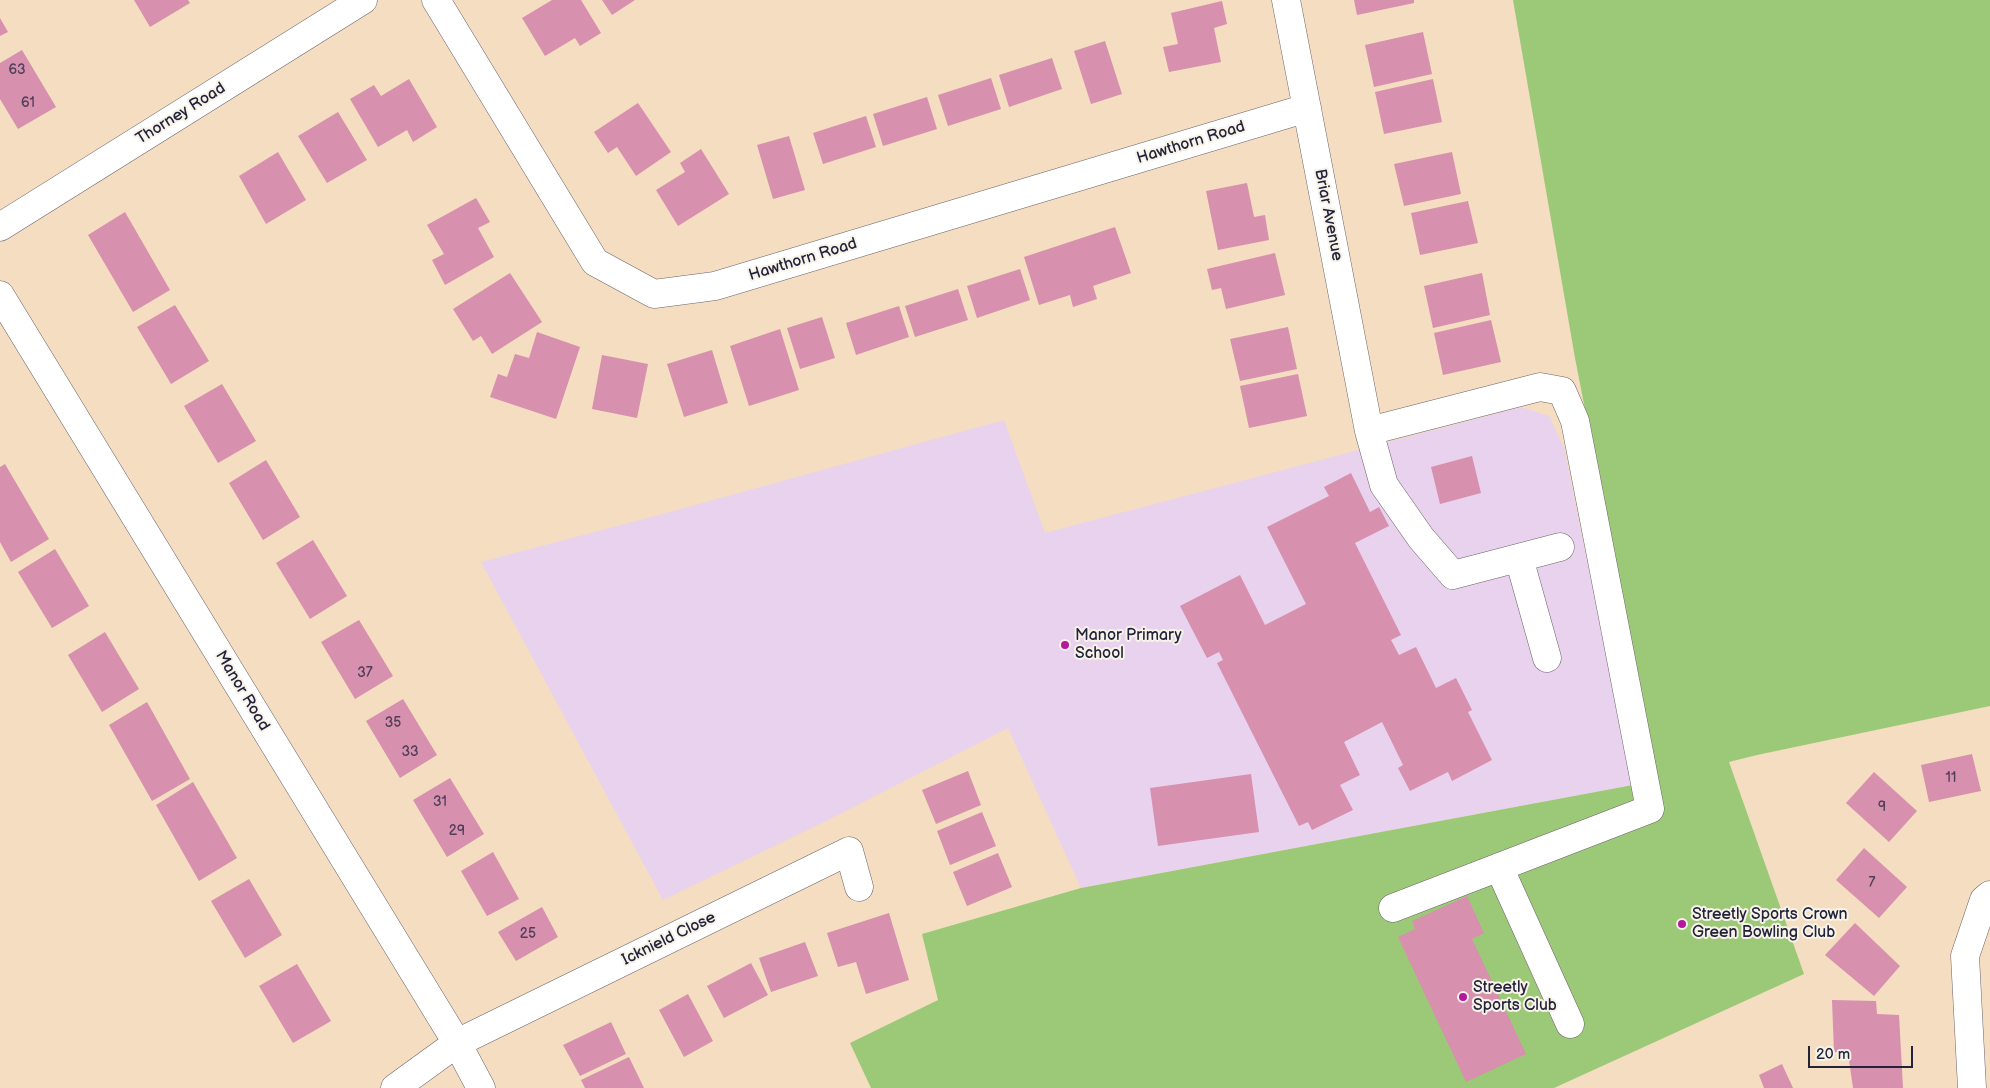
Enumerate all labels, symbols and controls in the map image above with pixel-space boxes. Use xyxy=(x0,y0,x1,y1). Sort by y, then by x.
house number: 63 xyxy=(8,62,26,78)
street label: Thorney Road xyxy=(133,79,229,149)
house number: 61 xyxy=(21,95,35,111)
street label: Hawthorn Road xyxy=(1135,117,1247,169)
street label: Briar Avenue xyxy=(1310,167,1346,263)
street label: Hawthorn Road xyxy=(747,234,859,286)
place label: Manor Primary School xyxy=(1075,626,1182,664)
marker: Manor Primary School xyxy=(1059,639,1071,651)
street label: Manor Road xyxy=(211,648,273,734)
house number: 37 xyxy=(357,665,373,681)
house number: 35 xyxy=(385,715,401,731)
house number: 33 xyxy=(401,744,419,760)
house number: 11 xyxy=(1946,770,1956,786)
house number: 31 xyxy=(433,794,447,810)
house number: 9 xyxy=(1878,799,1886,815)
house number: 29 xyxy=(449,823,465,839)
house number: 7 xyxy=(1869,875,1875,891)
place label: Streetly Sports Crown Green Bowling Club xyxy=(1692,905,1848,943)
street label: Icknield Close xyxy=(619,908,719,970)
marker: Streetly Sports Crown Green Bowling Club xyxy=(1676,918,1688,930)
house number: 25 xyxy=(520,926,536,942)
place label: Streetly Sports Club xyxy=(1473,978,1557,1016)
marker: Streetly Sports Club xyxy=(1457,991,1469,1003)
scale bar xyxy=(1810,1036,1915,1068)
text: 20 m xyxy=(1816,1045,1850,1064)

